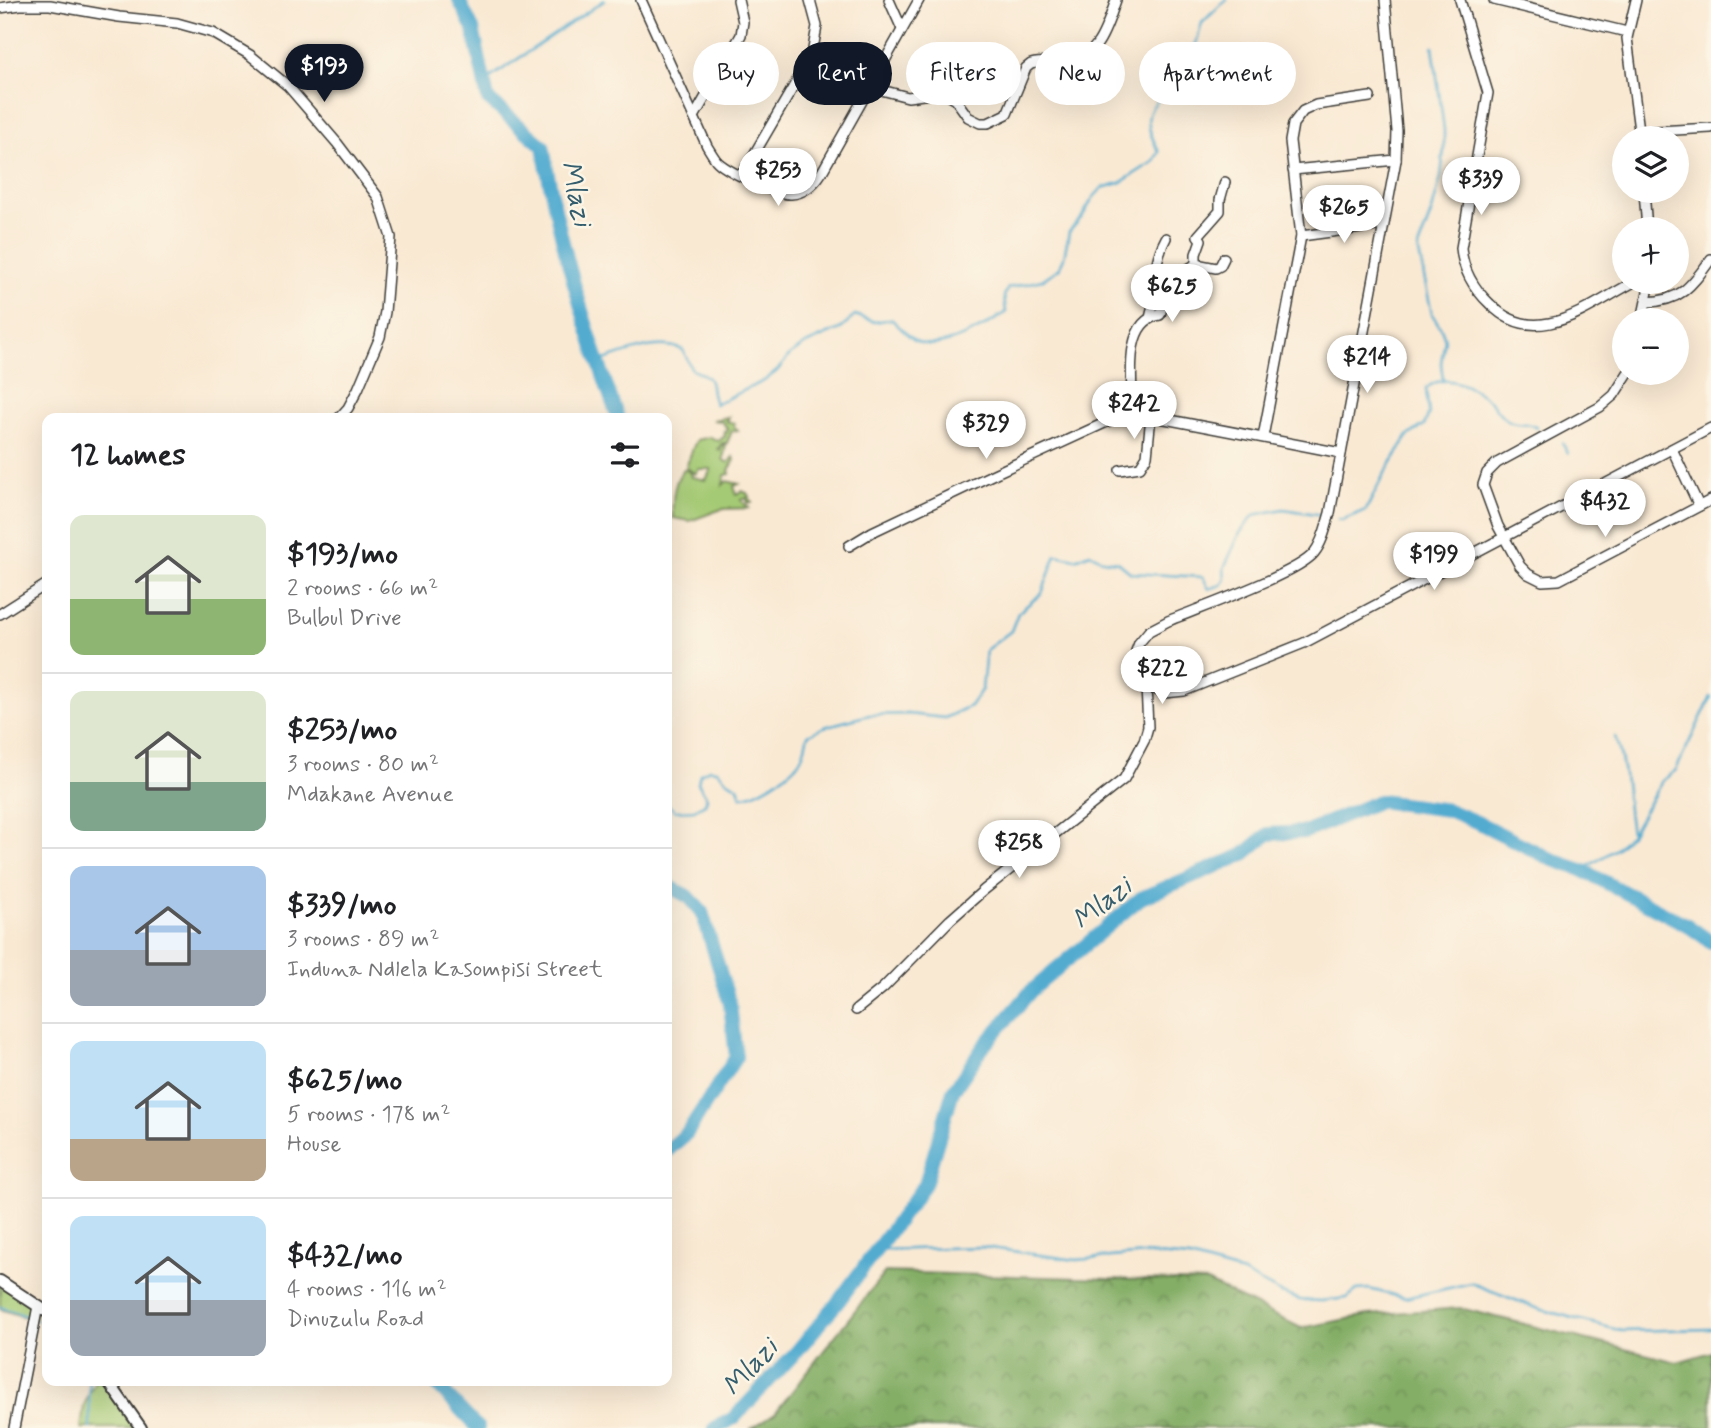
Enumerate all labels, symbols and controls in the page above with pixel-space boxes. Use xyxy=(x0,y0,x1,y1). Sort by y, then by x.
chip: Buy xyxy=(693,42,779,105)
chip: Rent xyxy=(793,42,892,105)
chip: Filters xyxy=(906,42,1021,105)
chip: New xyxy=(1035,42,1125,105)
chip: Apartment xyxy=(1139,42,1296,105)
pin: $193 xyxy=(283,44,365,104)
text: $193 xyxy=(301,52,347,82)
map controls xyxy=(1612,126,1689,385)
button: layers xyxy=(1612,126,1689,203)
pin: $253 xyxy=(737,148,819,208)
text: $253 xyxy=(755,156,801,186)
water label: Mlazi xyxy=(551,157,601,232)
pin: $339 xyxy=(1440,158,1522,217)
text: $339 xyxy=(1458,165,1504,195)
pin: $265 xyxy=(1303,186,1385,245)
text: $265 xyxy=(1319,193,1369,223)
button: + xyxy=(1612,217,1689,294)
pin: $625 xyxy=(1131,264,1213,324)
text: $625 xyxy=(1147,272,1197,302)
button: − xyxy=(1612,308,1689,385)
pin: $214 xyxy=(1326,336,1408,395)
text: $214 xyxy=(1343,343,1391,373)
pin: $242 xyxy=(1093,382,1175,441)
text: $242 xyxy=(1108,389,1160,419)
pin: $329 xyxy=(945,402,1027,461)
text: $329 xyxy=(962,409,1010,439)
text: 12 homes xyxy=(70,436,186,475)
icon: filters xyxy=(606,436,644,474)
pin: $432 xyxy=(1564,480,1646,539)
text: $432 xyxy=(1580,487,1630,517)
pin: $199 xyxy=(1393,532,1475,592)
text: $193/mo xyxy=(287,535,398,574)
text: $199 xyxy=(1409,540,1459,570)
icon: home xyxy=(126,543,210,627)
text: 2 rooms · 66 m² xyxy=(287,574,438,604)
text: Bulbul Drive xyxy=(287,604,402,634)
pin: $222 xyxy=(1121,646,1203,706)
text: $222 xyxy=(1137,654,1187,684)
text: $253/mo xyxy=(287,711,397,750)
icon: home xyxy=(126,719,210,803)
text: 3 rooms · 80 m² xyxy=(287,750,439,780)
text: Mdakane Avenue xyxy=(287,780,454,810)
pin: $258 xyxy=(978,820,1060,880)
text: $258 xyxy=(994,828,1044,858)
water label: Mlazi xyxy=(1065,867,1142,939)
text: $339/mo xyxy=(287,886,396,925)
icon: home xyxy=(126,894,210,978)
text: 3 rooms · 89 m² xyxy=(287,925,439,955)
text: Induna Ndlela Kasompisi Street xyxy=(287,955,602,985)
text: $625/mo xyxy=(287,1061,402,1100)
icon: home xyxy=(126,1069,210,1153)
text: 5 rooms · 178 m² xyxy=(287,1100,450,1130)
text: House xyxy=(287,1130,341,1160)
text: $432/mo xyxy=(287,1236,402,1275)
icon: home xyxy=(126,1244,210,1328)
text: 4 rooms · 116 m² xyxy=(287,1275,447,1305)
text: Dinuzulu Road xyxy=(287,1305,424,1335)
water label: Mlazi xyxy=(715,1329,789,1405)

